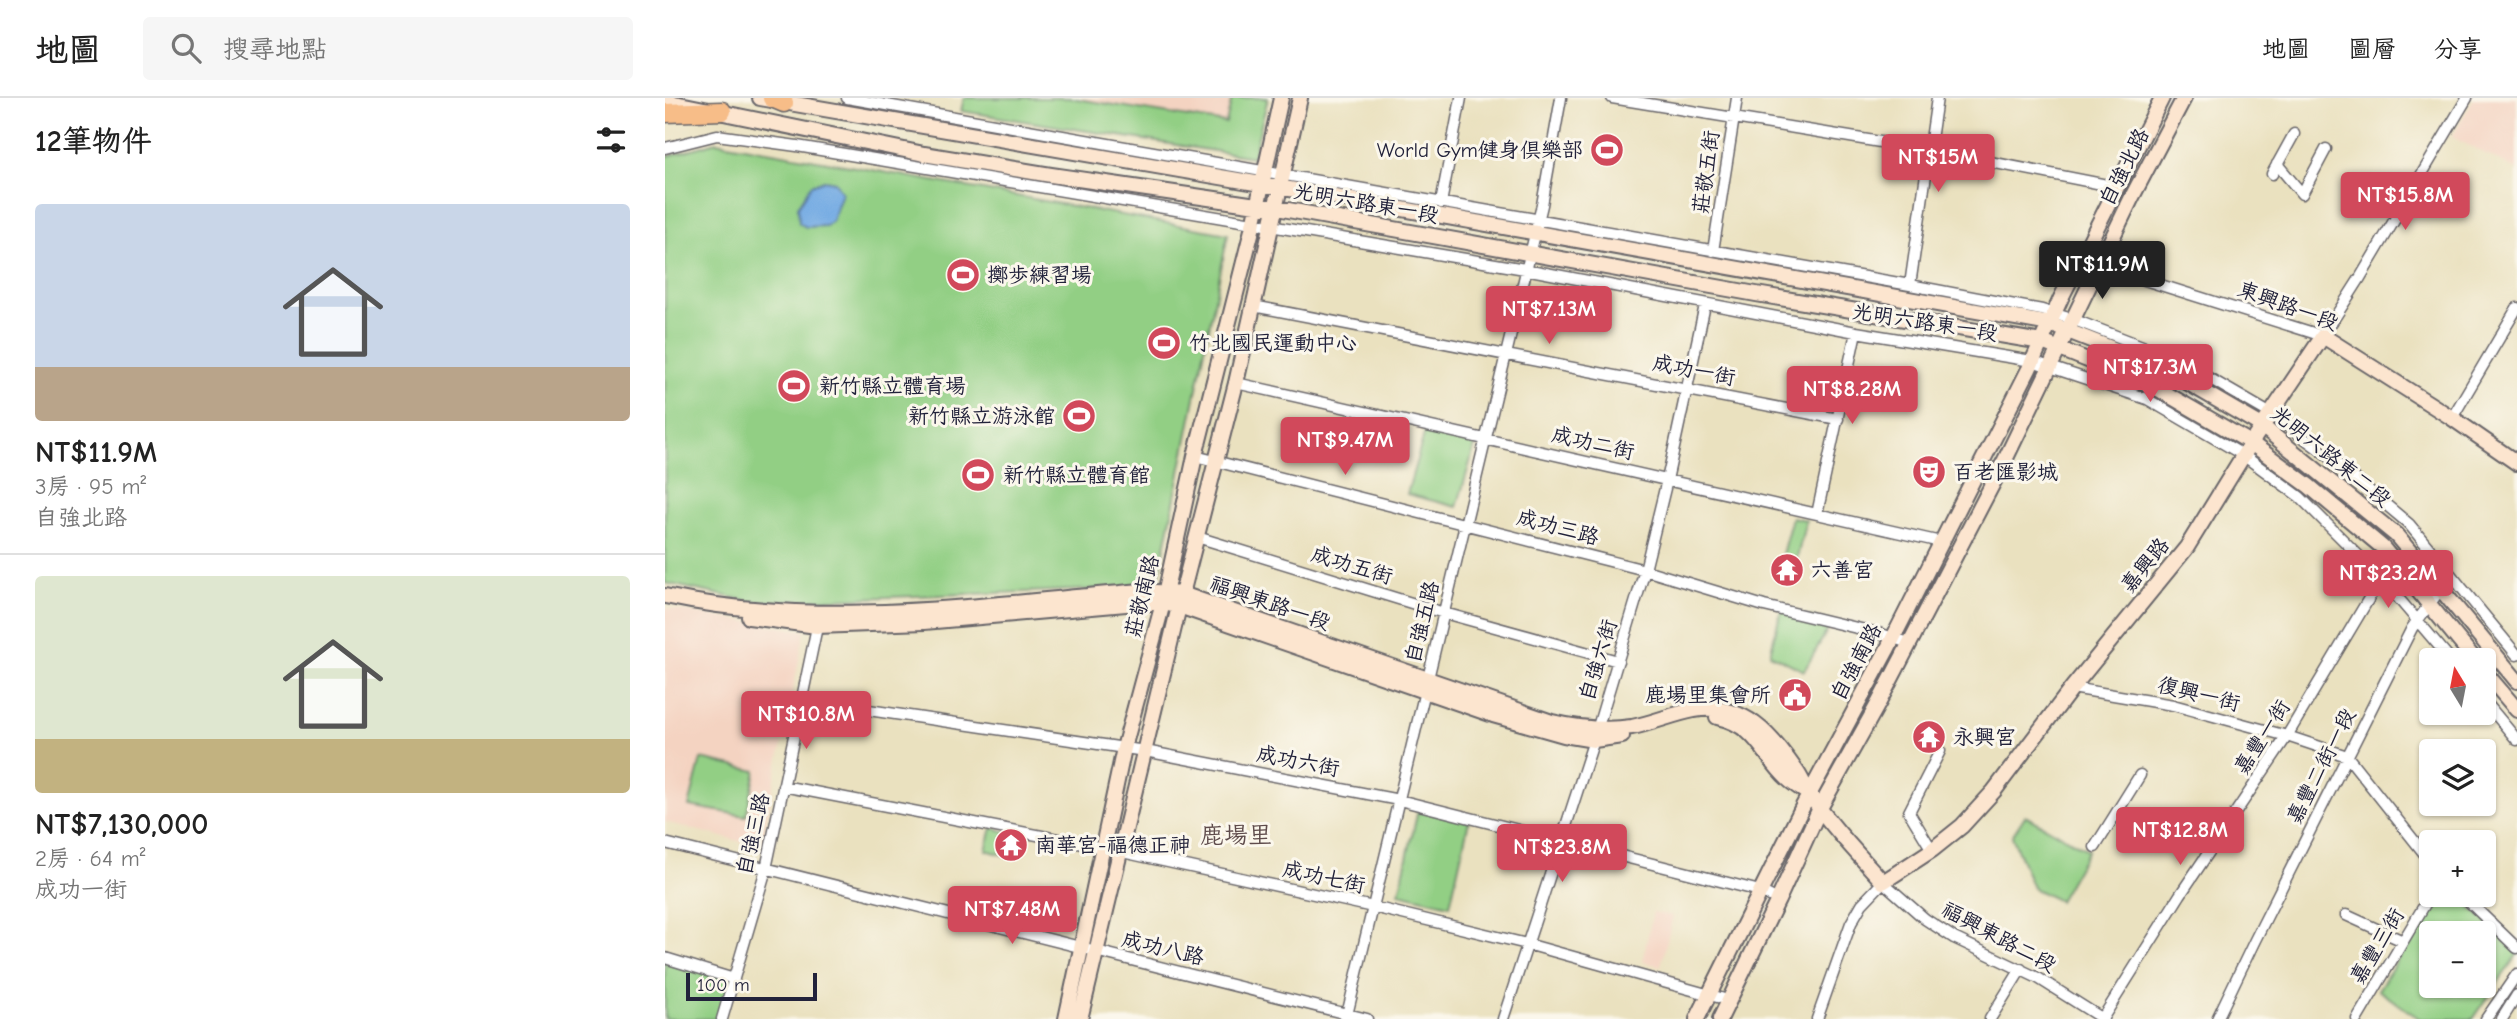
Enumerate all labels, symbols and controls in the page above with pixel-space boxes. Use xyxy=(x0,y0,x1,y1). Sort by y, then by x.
search box xyxy=(143,17,633,80)
icon: search xyxy=(167,29,205,67)
text: 地圖 xyxy=(35,31,101,69)
text: 搜尋地點 xyxy=(223,35,327,65)
text: 地圖 xyxy=(2262,35,2310,63)
text: 圖層 xyxy=(2348,35,2396,63)
text: 分享 xyxy=(2434,35,2482,63)
icon: filters xyxy=(592,121,630,159)
text: 12筆物件 xyxy=(35,124,152,159)
street label: 自強北路 xyxy=(2094,124,2154,210)
street label: 莊敬五街 xyxy=(1688,129,1724,215)
sports icon: World Gym健身俱樂部 xyxy=(1588,131,1626,169)
pin: NT$15M xyxy=(1881,134,1995,194)
place label: World Gym健身俱樂部 xyxy=(1377,138,1583,162)
text: NT$15M xyxy=(1898,143,1978,170)
pin: NT$15.8M xyxy=(2333,172,2477,232)
street label: 光明六路東一段 xyxy=(1292,178,1440,228)
text: NT$15.8M xyxy=(2357,181,2453,208)
pin: NT$11.9M xyxy=(2030,242,2174,301)
icon: home xyxy=(270,249,396,375)
text: NT$11.9M xyxy=(2055,250,2149,277)
sports icon: 擲歩練習場 xyxy=(944,256,982,294)
place label: 擲歩練習場 xyxy=(987,263,1092,287)
street label: 東興路一段 xyxy=(2235,277,2341,335)
pin: NT$7.13M xyxy=(1477,286,1621,346)
text: NT$7.13M xyxy=(1502,295,1596,322)
street label: 光明六路東一段 xyxy=(1851,299,1999,345)
sports icon: 竹北國民運動中心 xyxy=(1145,324,1183,362)
place label: 竹北國民運動中心 xyxy=(1189,331,1357,355)
pin: NT$17.3M xyxy=(2078,344,2222,404)
street label: 成功一街 xyxy=(1650,350,1738,390)
text: NT$17.3M xyxy=(2103,353,2197,380)
pin: NT$8.28M xyxy=(1780,366,1924,426)
sports icon: 新竹縣立體育場 xyxy=(775,367,813,405)
place label: 新竹縣立體育場 xyxy=(819,374,966,398)
text: NT$8.28M xyxy=(1803,375,1901,402)
sports icon: 新竹縣立游泳館 xyxy=(1060,397,1098,435)
street label: 光明六路東二段 xyxy=(2266,400,2396,512)
place label: 新竹縣立游泳館 xyxy=(908,404,1055,428)
pin: NT$9.47M xyxy=(1273,418,1417,477)
street label: 成功二街 xyxy=(1549,422,1637,464)
text: NT$9.47M xyxy=(1297,426,1393,453)
text: NT$11.9M xyxy=(35,435,157,470)
theatre icon: 百老匯影城 xyxy=(1910,453,1948,491)
sports icon: 新竹縣立體育館 xyxy=(959,456,997,494)
place label: 百老匯影城 xyxy=(1953,460,2058,484)
place label: 新竹縣立體育館 xyxy=(1003,463,1150,487)
text: 3房 · 95 m² xyxy=(35,473,146,500)
text: 自強北路 xyxy=(35,504,127,531)
street label: 成功三路 xyxy=(1514,505,1602,549)
street label: 嘉興路 xyxy=(2116,533,2174,597)
street label: 成功五街 xyxy=(1308,541,1396,589)
pin: NT$23.2M xyxy=(2316,550,2460,610)
temple icon: 六善宮 xyxy=(1768,551,1806,589)
street label: 莊敬南路 xyxy=(1120,552,1164,640)
place label: 六善宮 xyxy=(1811,558,1874,582)
text: NT$23.2M xyxy=(2339,559,2437,586)
street label: 福興東路一段 xyxy=(1207,571,1333,635)
street label: 自強五路 xyxy=(1400,578,1444,666)
street label: 自強六街 xyxy=(1574,616,1622,704)
street label: 自強南路 xyxy=(1826,619,1886,705)
icon: home xyxy=(270,621,396,747)
north arrow xyxy=(2419,648,2495,724)
map controls xyxy=(2419,648,2496,998)
street label: 復興一街 xyxy=(2155,672,2243,716)
public building icon: 鹿場里集會所 xyxy=(1776,676,1814,714)
place label: 鹿場里集會所 xyxy=(1645,683,1771,707)
pin: NT$10.8M xyxy=(734,692,878,751)
street label: 嘉豐一街 xyxy=(2229,695,2295,779)
text: NT$10.8M xyxy=(757,700,855,727)
street label: 嘉豐二街一段 xyxy=(2282,704,2360,828)
temple icon: 永興宮 xyxy=(1910,718,1948,756)
place label: 永興宮 xyxy=(1953,725,2016,749)
button: layers xyxy=(2419,739,2496,816)
street label: 成功六街 xyxy=(1254,741,1342,781)
street label: 自強三路 xyxy=(732,790,774,878)
text: NT$7,130,000 xyxy=(35,807,209,842)
pin: NT$12.8M xyxy=(2108,808,2252,867)
text: NT$12.8M xyxy=(2132,816,2228,843)
district label: 鹿場里 xyxy=(1200,821,1272,849)
pin: NT$23.8M xyxy=(1490,824,1634,884)
temple icon: 南華宮-福德正神 xyxy=(992,826,1030,864)
button: + xyxy=(2419,830,2496,907)
place label: 南華宮-福德正神 xyxy=(1035,833,1190,857)
text: NT$23.8M xyxy=(1513,833,1611,860)
text: 2房 · 64 m² xyxy=(35,845,145,872)
street label: 成功七街 xyxy=(1280,857,1368,897)
text: 成功一街 xyxy=(35,876,127,903)
pin: NT$7.48M xyxy=(940,886,1084,946)
text: NT$7.48M xyxy=(964,895,1060,922)
street label: 福興東路二段 xyxy=(1938,897,2060,977)
street label: 嘉豐三街 xyxy=(2345,904,2409,988)
button: − xyxy=(2419,921,2496,998)
street label: 成功八路 xyxy=(1119,926,1207,970)
scale bar xyxy=(686,970,817,1002)
text: 100 m xyxy=(697,974,750,996)

